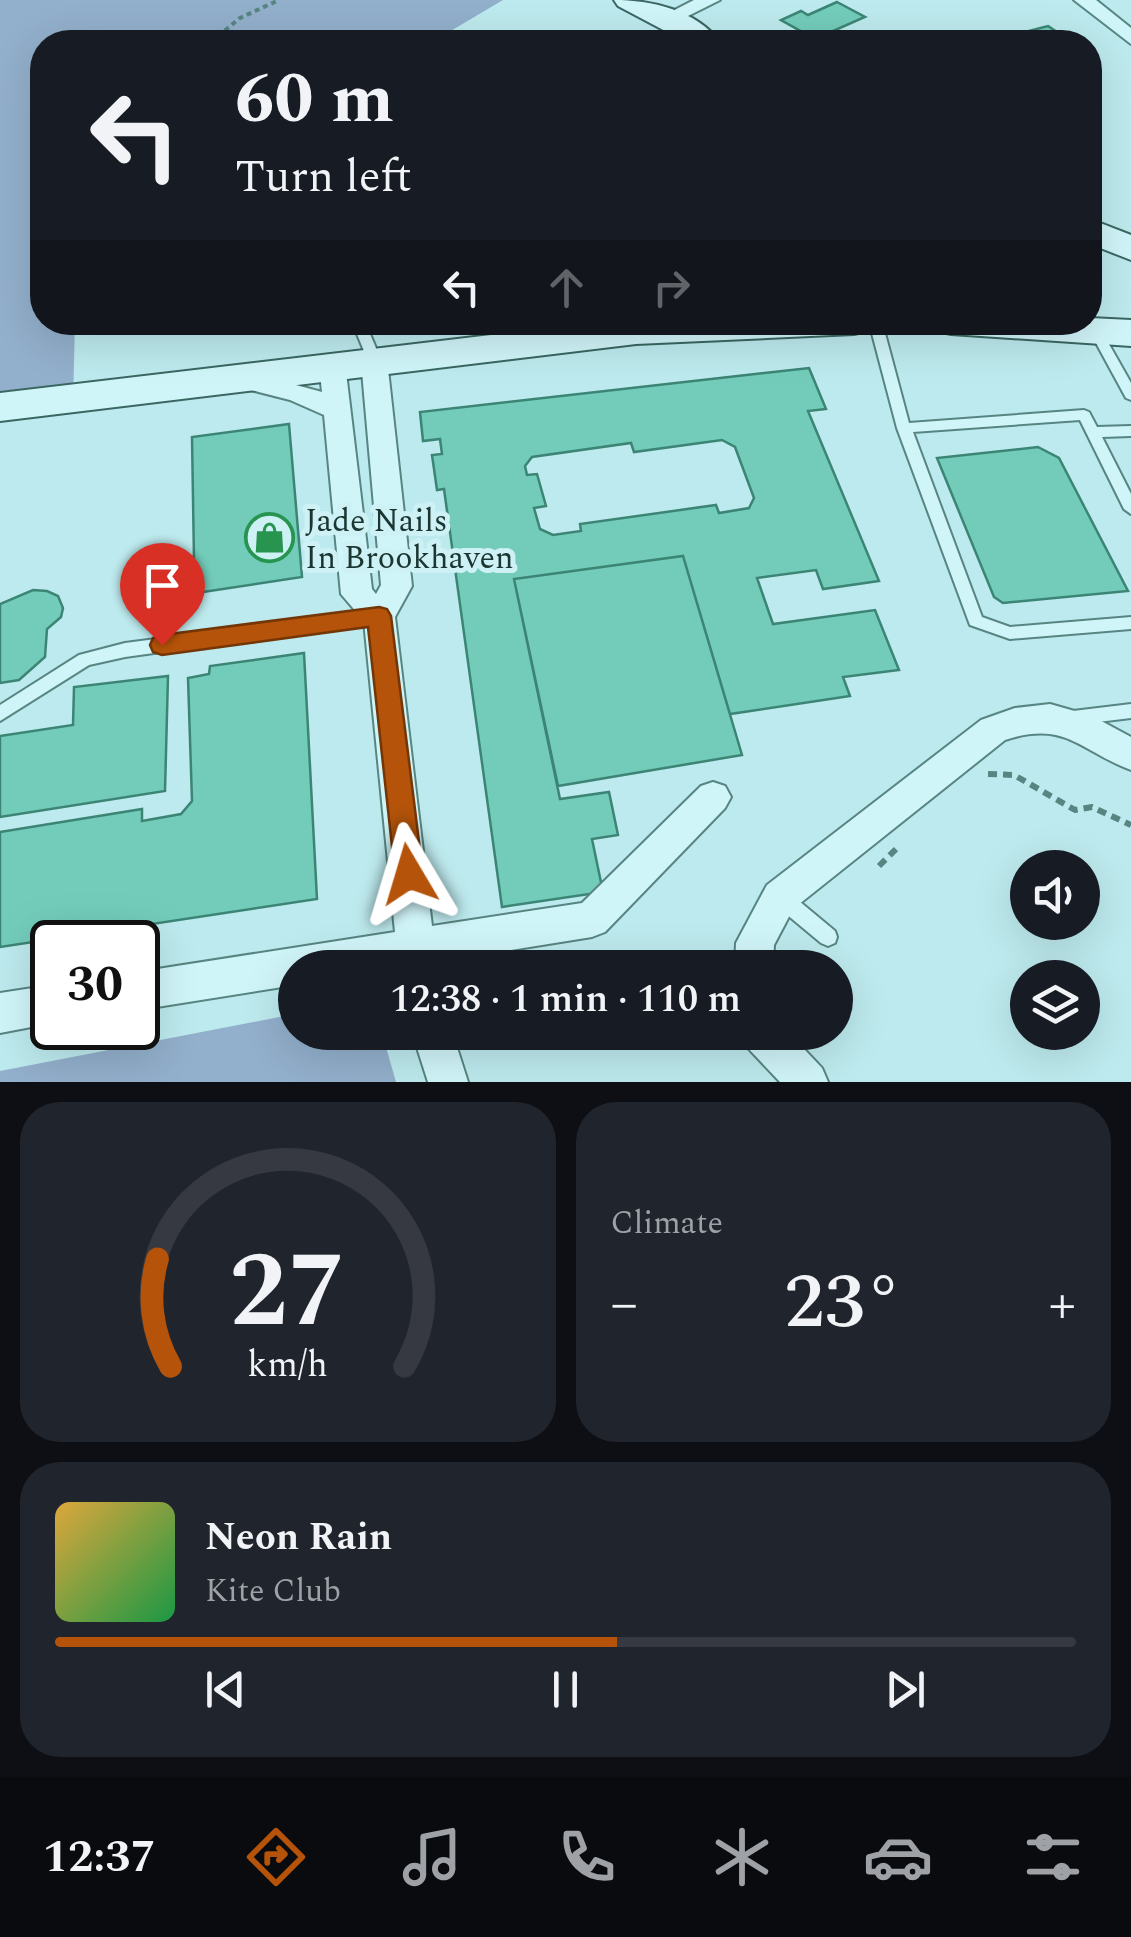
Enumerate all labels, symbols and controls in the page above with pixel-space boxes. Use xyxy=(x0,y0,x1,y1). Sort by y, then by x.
text: 60 m xyxy=(235,47,394,153)
icon: left xyxy=(70,70,200,200)
text: Turn left xyxy=(235,143,412,212)
icon: left xyxy=(434,260,489,315)
icon: ahead xyxy=(539,260,594,315)
icon: right xyxy=(644,260,699,315)
place label: Jade Nails In Brookhaven xyxy=(305,497,514,583)
shop icon: Jade Nails In Brookhaven xyxy=(244,512,296,564)
pin xyxy=(120,543,205,646)
icon: arrive xyxy=(135,558,190,613)
position arrow xyxy=(357,822,461,926)
map controls xyxy=(1010,850,1100,1050)
button: sound xyxy=(1010,850,1100,940)
speed limit sign: 30 xyxy=(30,920,160,1050)
button: layers xyxy=(1010,960,1100,1050)
text: 12:38 · 1 min · 110 m xyxy=(390,971,741,1029)
text: Climate xyxy=(611,1199,723,1248)
text: 27 xyxy=(229,1214,346,1372)
text: 23° xyxy=(784,1247,902,1361)
text: − xyxy=(611,1263,638,1346)
text: + xyxy=(1048,1263,1076,1346)
text: km/h xyxy=(248,1338,328,1393)
text: Neon Rain xyxy=(205,1509,392,1567)
text: Kite Club xyxy=(205,1567,341,1616)
icon: previous xyxy=(198,1662,253,1717)
icon: pause xyxy=(538,1662,593,1717)
icon: next xyxy=(878,1662,933,1717)
icon: directions xyxy=(241,1822,311,1892)
icon: music xyxy=(397,1822,467,1892)
icon: phone xyxy=(552,1822,622,1892)
icon: climate xyxy=(707,1822,777,1892)
icon: car xyxy=(863,1822,933,1892)
icon: filters xyxy=(1018,1822,1088,1892)
text: 12:37 xyxy=(43,1823,156,1892)

